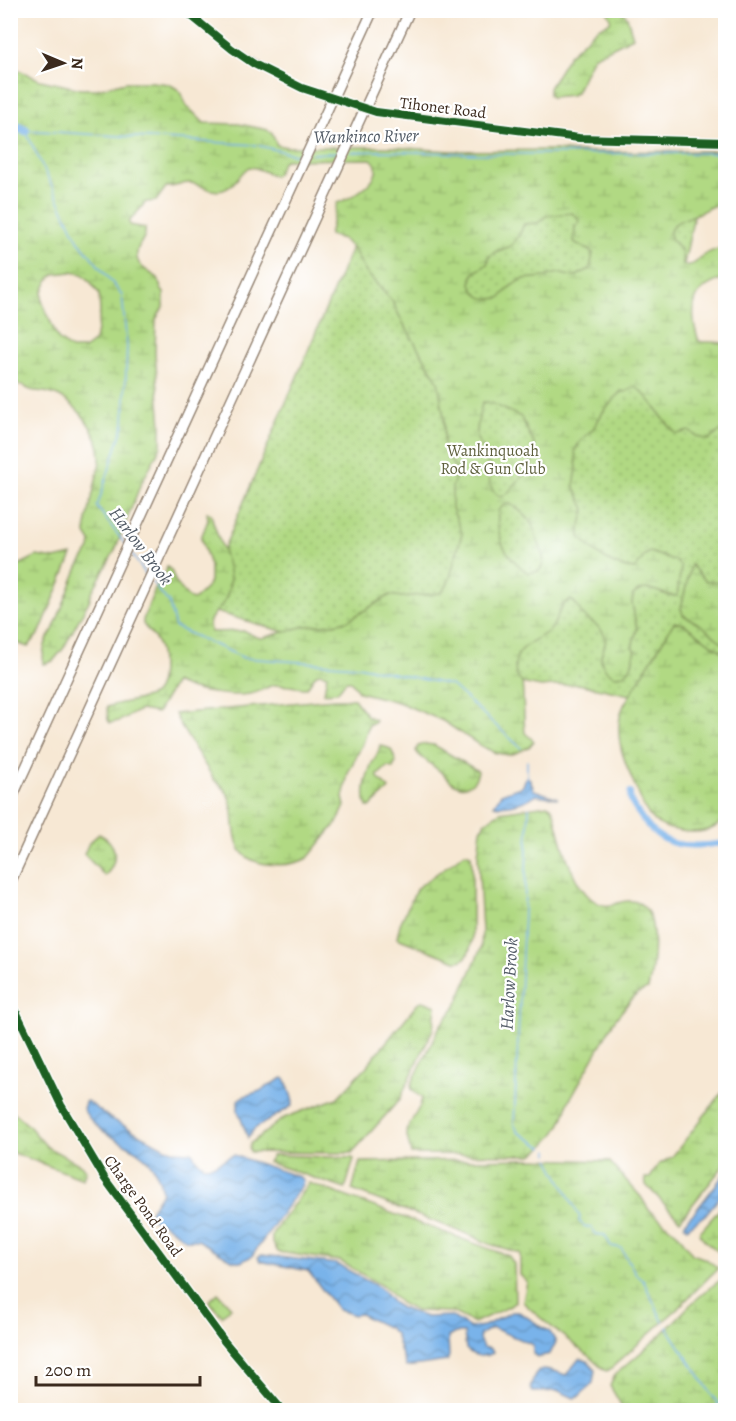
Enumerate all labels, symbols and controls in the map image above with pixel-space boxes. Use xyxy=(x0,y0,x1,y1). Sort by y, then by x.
north arrow xyxy=(33,33,93,93)
text: N xyxy=(66,57,88,70)
street label: Tihonet Road xyxy=(398,92,488,124)
water label: Wankinco River xyxy=(313,123,419,149)
park label: Wankinquoah Rod & Gun Club xyxy=(440,440,546,480)
water label: Harlow Brook xyxy=(104,502,178,590)
water label: Harlow Brook xyxy=(495,937,523,1031)
street label: Charge Pond Road xyxy=(99,1151,188,1261)
scale bar xyxy=(36,1349,200,1387)
text: 200 m xyxy=(45,1358,91,1382)

